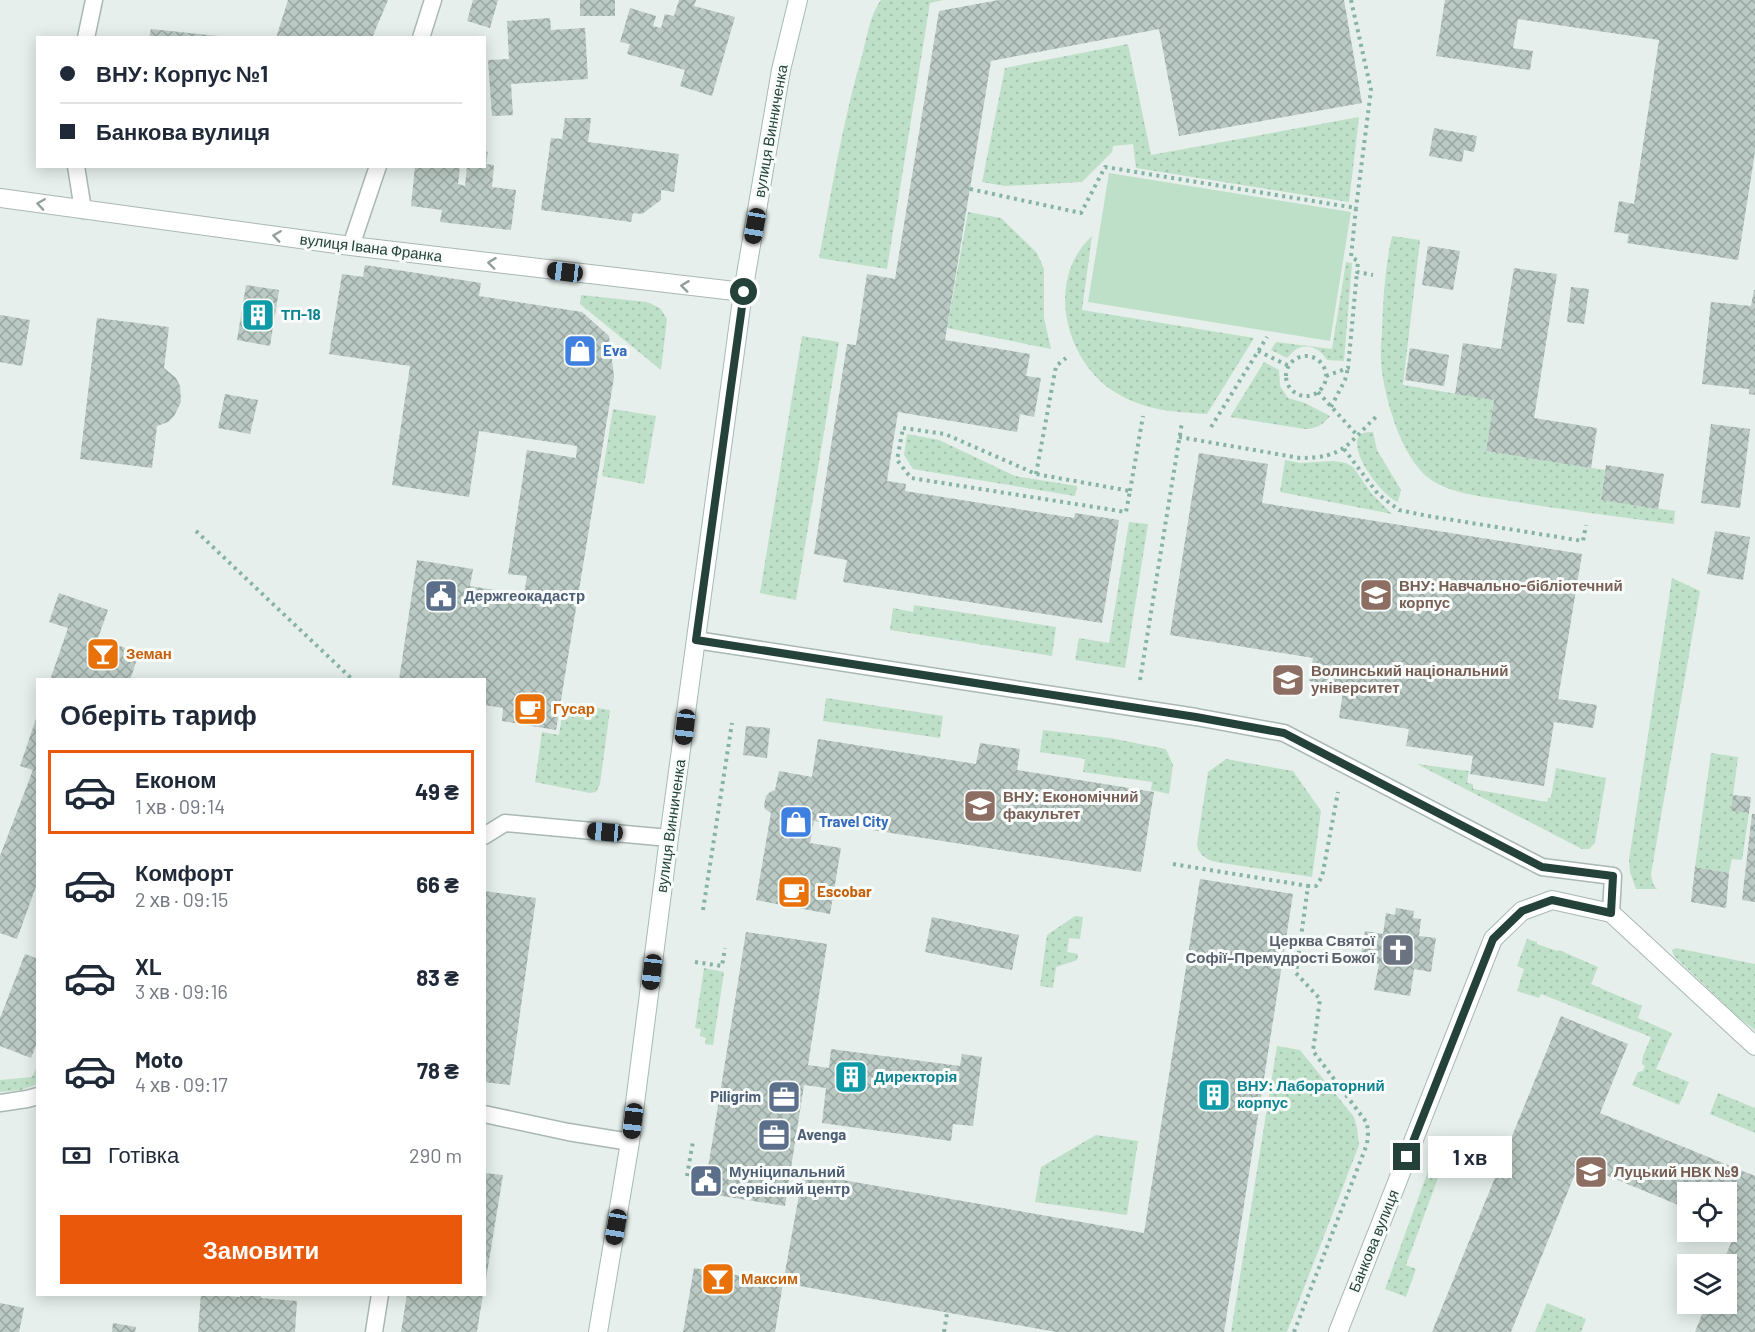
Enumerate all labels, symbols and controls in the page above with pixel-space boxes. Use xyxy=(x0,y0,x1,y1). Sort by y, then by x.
text: ВНУ: Корпус №1 xyxy=(96,60,268,86)
street label: вулиця Винниченка xyxy=(749,62,791,199)
text: Банкова вулиця xyxy=(96,118,270,144)
one-way arrow xyxy=(37,198,46,210)
car xyxy=(743,207,767,245)
street label: вулиця Івана Франка xyxy=(299,229,444,265)
one-way arrow xyxy=(273,231,282,243)
one-way arrow xyxy=(487,257,496,270)
car xyxy=(546,261,584,283)
route start xyxy=(730,278,757,305)
one-way arrow xyxy=(681,280,690,293)
building icon: ТП-18 xyxy=(240,297,276,333)
place label: ТП-18 xyxy=(281,305,321,323)
shop icon: Eva xyxy=(562,333,598,369)
place label: Eva xyxy=(603,341,627,359)
place label: ВНУ: Навчально-бібліотечний корпус xyxy=(1399,576,1623,611)
school or university icon: ВНУ: Навчально-бібліотечний корпус xyxy=(1358,577,1394,613)
public building icon: Держгеокадастр xyxy=(423,578,459,614)
place label: Держгеокадастр xyxy=(464,586,585,604)
bar icon: Земан xyxy=(85,636,121,672)
place label: Земан xyxy=(126,644,172,662)
place label: Волинський національний університет xyxy=(1311,661,1509,696)
school or university icon: Волинський національний університет xyxy=(1270,662,1306,698)
cafe icon: Гусар xyxy=(512,691,548,727)
text: Оберіть тариф xyxy=(60,698,257,730)
place label: Гусар xyxy=(553,699,595,717)
car xyxy=(674,708,696,746)
street label: вулиця Винниченка xyxy=(652,757,688,894)
icon: car xyxy=(63,765,117,819)
text: Економ xyxy=(135,766,217,792)
text: 49 ₴ xyxy=(415,778,459,804)
place label: ВНУ: Економічний факультет xyxy=(1003,787,1138,822)
school or university icon: ВНУ: Економічний факультет xyxy=(962,788,998,824)
text: 1 хв · 09:14 xyxy=(135,794,225,818)
shop icon: Travel City xyxy=(778,804,814,840)
place label: Travel City xyxy=(819,812,889,830)
car xyxy=(586,821,624,843)
icon: car xyxy=(63,858,117,912)
text: Комфорт xyxy=(135,859,234,885)
text: 66 ₴ xyxy=(416,871,459,897)
cafe icon: Escobar xyxy=(776,874,812,910)
place label: Escobar xyxy=(817,882,872,900)
text: 2 хв · 09:15 xyxy=(135,887,228,911)
place label: Церква Святої Софії–Премудрості Божої xyxy=(1186,931,1376,966)
church icon: Церква Святої Софії–Премудрості Божої xyxy=(1380,932,1416,968)
icon: car xyxy=(63,951,117,1005)
text: XL xyxy=(135,953,161,979)
car xyxy=(641,953,663,991)
text: 83 ₴ xyxy=(416,964,459,990)
text: 3 хв · 09:16 xyxy=(135,979,228,1003)
icon: car xyxy=(63,1044,117,1098)
text: Moto xyxy=(135,1046,183,1072)
text: 78 ₴ xyxy=(417,1057,459,1083)
building icon: Директорія xyxy=(833,1059,869,1095)
place label: Директорія xyxy=(874,1067,957,1085)
text: 4 хв · 09:17 xyxy=(135,1072,228,1096)
place label: ВНУ: Лабораторний корпус xyxy=(1237,1076,1385,1111)
building icon: ВНУ: Лабораторний корпус xyxy=(1196,1077,1232,1113)
office icon: Piligrim xyxy=(766,1079,802,1115)
place label: Piligrim xyxy=(710,1087,761,1105)
car xyxy=(622,1102,644,1140)
office icon: Avenga xyxy=(756,1117,792,1153)
place label: Avenga xyxy=(797,1125,846,1143)
callout: 1 хв xyxy=(1428,1136,1512,1178)
icon: cash xyxy=(60,1139,93,1172)
text: Готівка xyxy=(108,1141,179,1167)
text: 290 m xyxy=(409,1143,462,1167)
route end xyxy=(1393,1143,1420,1170)
text: 1 хв xyxy=(1453,1145,1487,1169)
school or university icon: Луцький НВК №9 xyxy=(1573,1154,1609,1190)
place label: Муніципальний сервісний центр xyxy=(729,1162,850,1197)
place label: Луцький НВК №9 xyxy=(1614,1162,1739,1180)
public building icon: Муніципальний сервісний центр xyxy=(688,1163,724,1199)
map controls xyxy=(1677,1182,1737,1314)
button: locate xyxy=(1677,1182,1737,1242)
street label: Банкова вулиця xyxy=(1344,1187,1402,1295)
car xyxy=(604,1208,628,1246)
button: Замовити xyxy=(60,1215,462,1284)
button: layers xyxy=(1677,1254,1737,1314)
bar icon: Максим xyxy=(700,1261,736,1297)
place label: Максим xyxy=(741,1269,798,1287)

